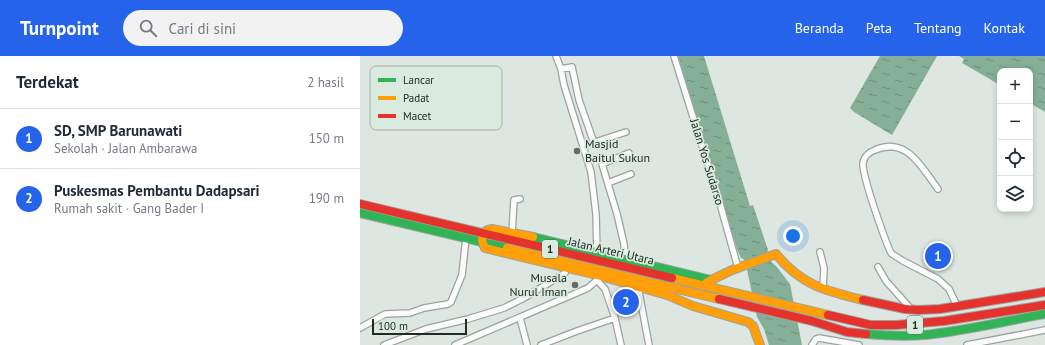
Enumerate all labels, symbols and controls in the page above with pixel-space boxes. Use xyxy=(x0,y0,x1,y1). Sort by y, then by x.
search box xyxy=(123,10,403,46)
text: Turnpoint xyxy=(20,16,99,40)
icon: search xyxy=(137,17,159,39)
text: Cari di sini xyxy=(169,19,236,38)
text: Beranda xyxy=(795,19,844,37)
text: Peta xyxy=(866,19,892,37)
text: Tentang xyxy=(914,19,962,37)
text: Kontak xyxy=(984,19,1025,37)
legend xyxy=(370,66,502,130)
map controls xyxy=(997,68,1033,212)
button: + xyxy=(997,68,1033,104)
text: Terdekat xyxy=(16,71,79,93)
text: Lancar xyxy=(403,73,434,87)
text: 2 hasil xyxy=(307,74,344,91)
text: Padat xyxy=(403,91,430,105)
button: − xyxy=(997,104,1033,140)
text: Macet xyxy=(403,109,431,123)
street label: Jalan Yos Sudarso xyxy=(687,116,728,207)
text: SD, SMP Barunawati xyxy=(54,121,182,140)
text: 1 xyxy=(25,130,33,147)
text: 150 m xyxy=(309,130,344,147)
place label: Masjid Baitul Sukun xyxy=(585,136,650,165)
text: Sekolah · Jalan Ambarawa xyxy=(54,140,197,157)
button: locate xyxy=(997,140,1033,176)
marker: Masjid Baitul Sukun xyxy=(572,146,582,156)
button: layers xyxy=(997,176,1033,212)
text: Puskesmas Pembantu Dadapsari xyxy=(54,181,260,200)
text: 2 xyxy=(25,190,33,207)
text: 190 m xyxy=(309,190,344,207)
text: Rumah sakit · Gang Bader I xyxy=(54,200,204,217)
your location xyxy=(783,226,803,246)
street label: Jalan Arteri Utara xyxy=(566,233,656,268)
road number: 1 xyxy=(542,240,558,258)
pin: 1 xyxy=(925,241,951,271)
place label: Musala Nurul Iman xyxy=(509,270,567,299)
marker: Musala Nurul Iman xyxy=(570,280,580,290)
pin: 2 xyxy=(613,287,639,317)
road number: 1 xyxy=(907,316,923,334)
scale bar xyxy=(372,317,467,336)
text: 100 m xyxy=(378,319,408,333)

